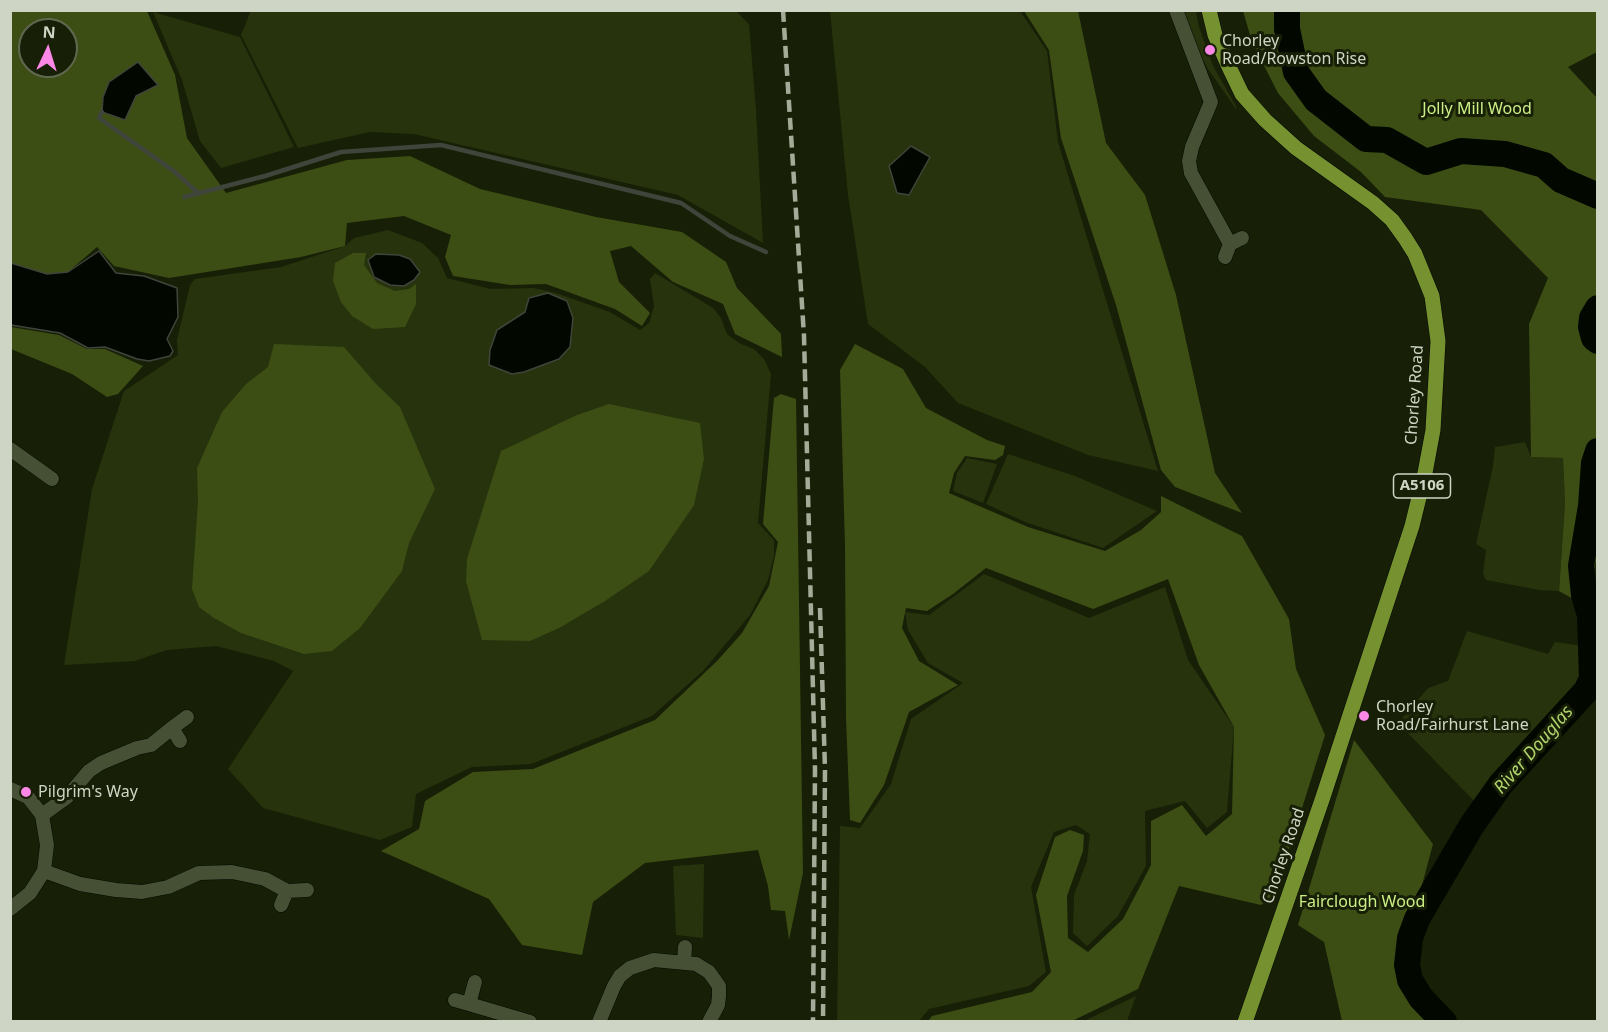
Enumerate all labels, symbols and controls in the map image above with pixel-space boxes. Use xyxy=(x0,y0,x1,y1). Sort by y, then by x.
north arrow xyxy=(18,18,78,78)
text: N xyxy=(42,21,56,43)
place label: Chorley Road/Rowston Rise xyxy=(1222,31,1366,69)
marker: Chorley Road/Rowston Rise xyxy=(1203,43,1217,57)
park label: Jolly Mill Wood xyxy=(1422,99,1532,119)
street label: Chorley Road xyxy=(1402,345,1428,445)
road number: A5106 xyxy=(1394,474,1450,498)
place label: Chorley Road/Fairhurst Lane xyxy=(1376,697,1529,735)
water label: River Douglas xyxy=(1490,701,1578,799)
marker: Chorley Road/Fairhurst Lane xyxy=(1357,709,1371,723)
place label: Pilgrim's Way xyxy=(38,782,138,802)
marker: Pilgrim's Way xyxy=(19,785,33,799)
street label: Chorley Road xyxy=(1259,806,1309,906)
park label: Fairclough Wood xyxy=(1299,892,1425,912)

